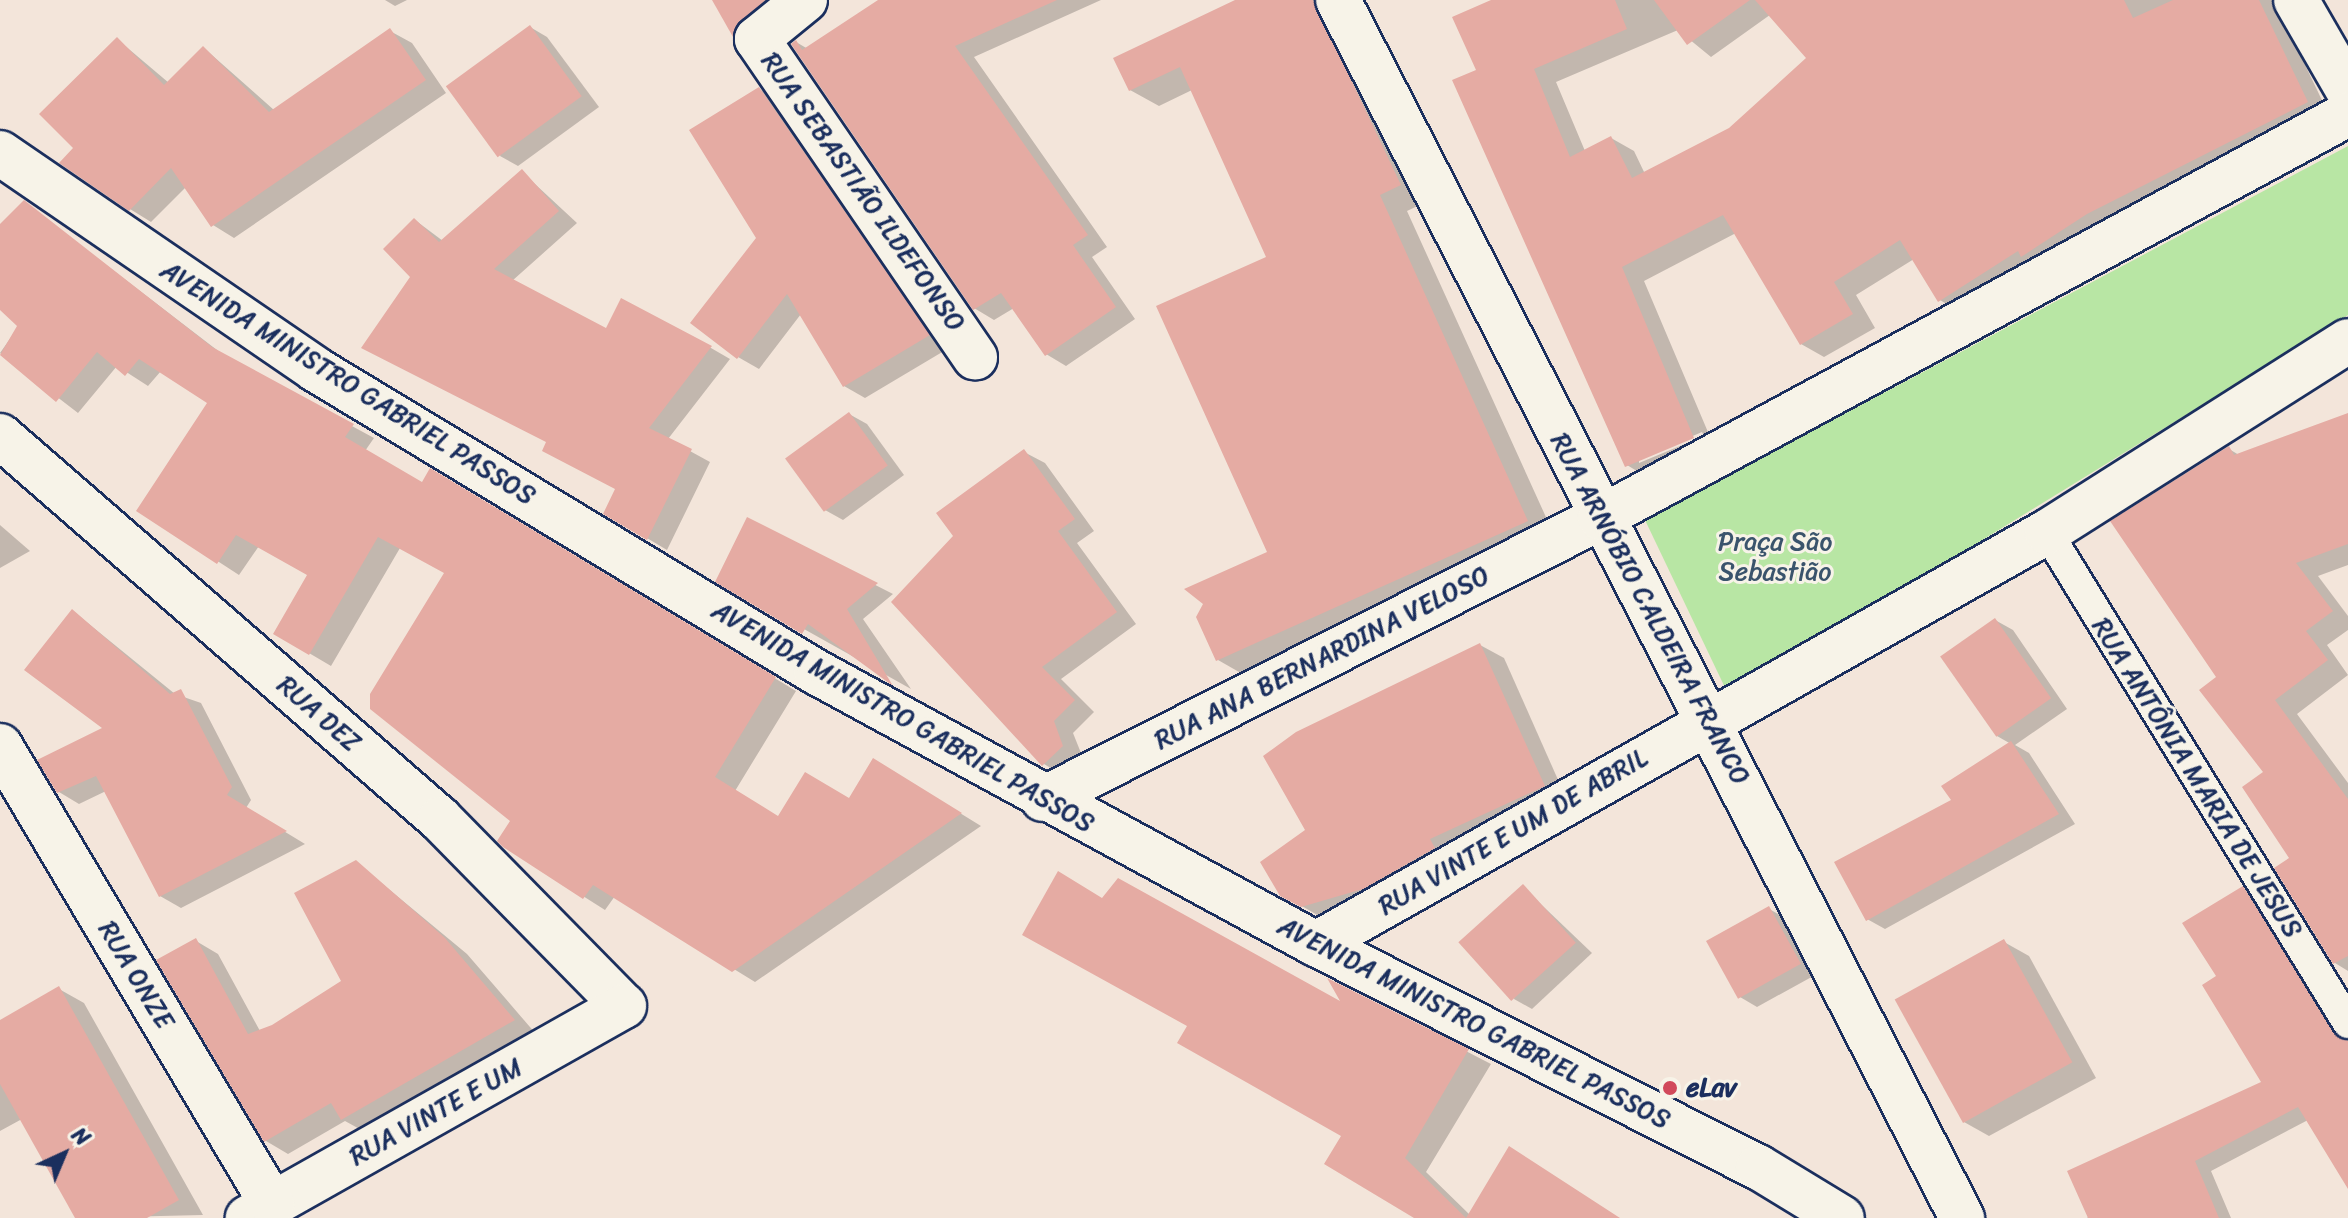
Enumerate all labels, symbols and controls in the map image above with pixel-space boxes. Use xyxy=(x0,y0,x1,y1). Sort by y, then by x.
street label: RUA SEBASTIÃO ILDEFONSO xyxy=(755,47,971,337)
street label: AVENIDA MINISTRO GABRIEL PASSOS xyxy=(154,254,542,512)
street label: RUA ARNÓBIO CALDEIRA FRANCO xyxy=(1544,428,1756,790)
park label: Praça São Sebastião xyxy=(1718,526,1832,588)
street label: RUA ANA BERNARDINA VELOSO xyxy=(1153,562,1491,754)
street label: AVENIDA MINISTRO GABRIEL PASSOS xyxy=(705,594,1101,840)
street label: RUA ANTÔNIA MARIA DE JESUS xyxy=(2086,614,2308,942)
street label: RUA DEZ xyxy=(271,669,367,759)
street label: RUA VINTE E UM DE ABRIL xyxy=(1373,742,1653,922)
street label: AVENIDA MINISTRO GABRIEL PASSOS xyxy=(1272,910,1676,1136)
street label: RUA ONZE xyxy=(92,916,180,1034)
street label: RUA VINTE E UM xyxy=(344,1052,528,1172)
place label: eLav xyxy=(1686,1072,1737,1104)
marker: eLav xyxy=(1661,1079,1679,1097)
north arrow xyxy=(24,1114,104,1194)
text: N xyxy=(62,1117,100,1156)

